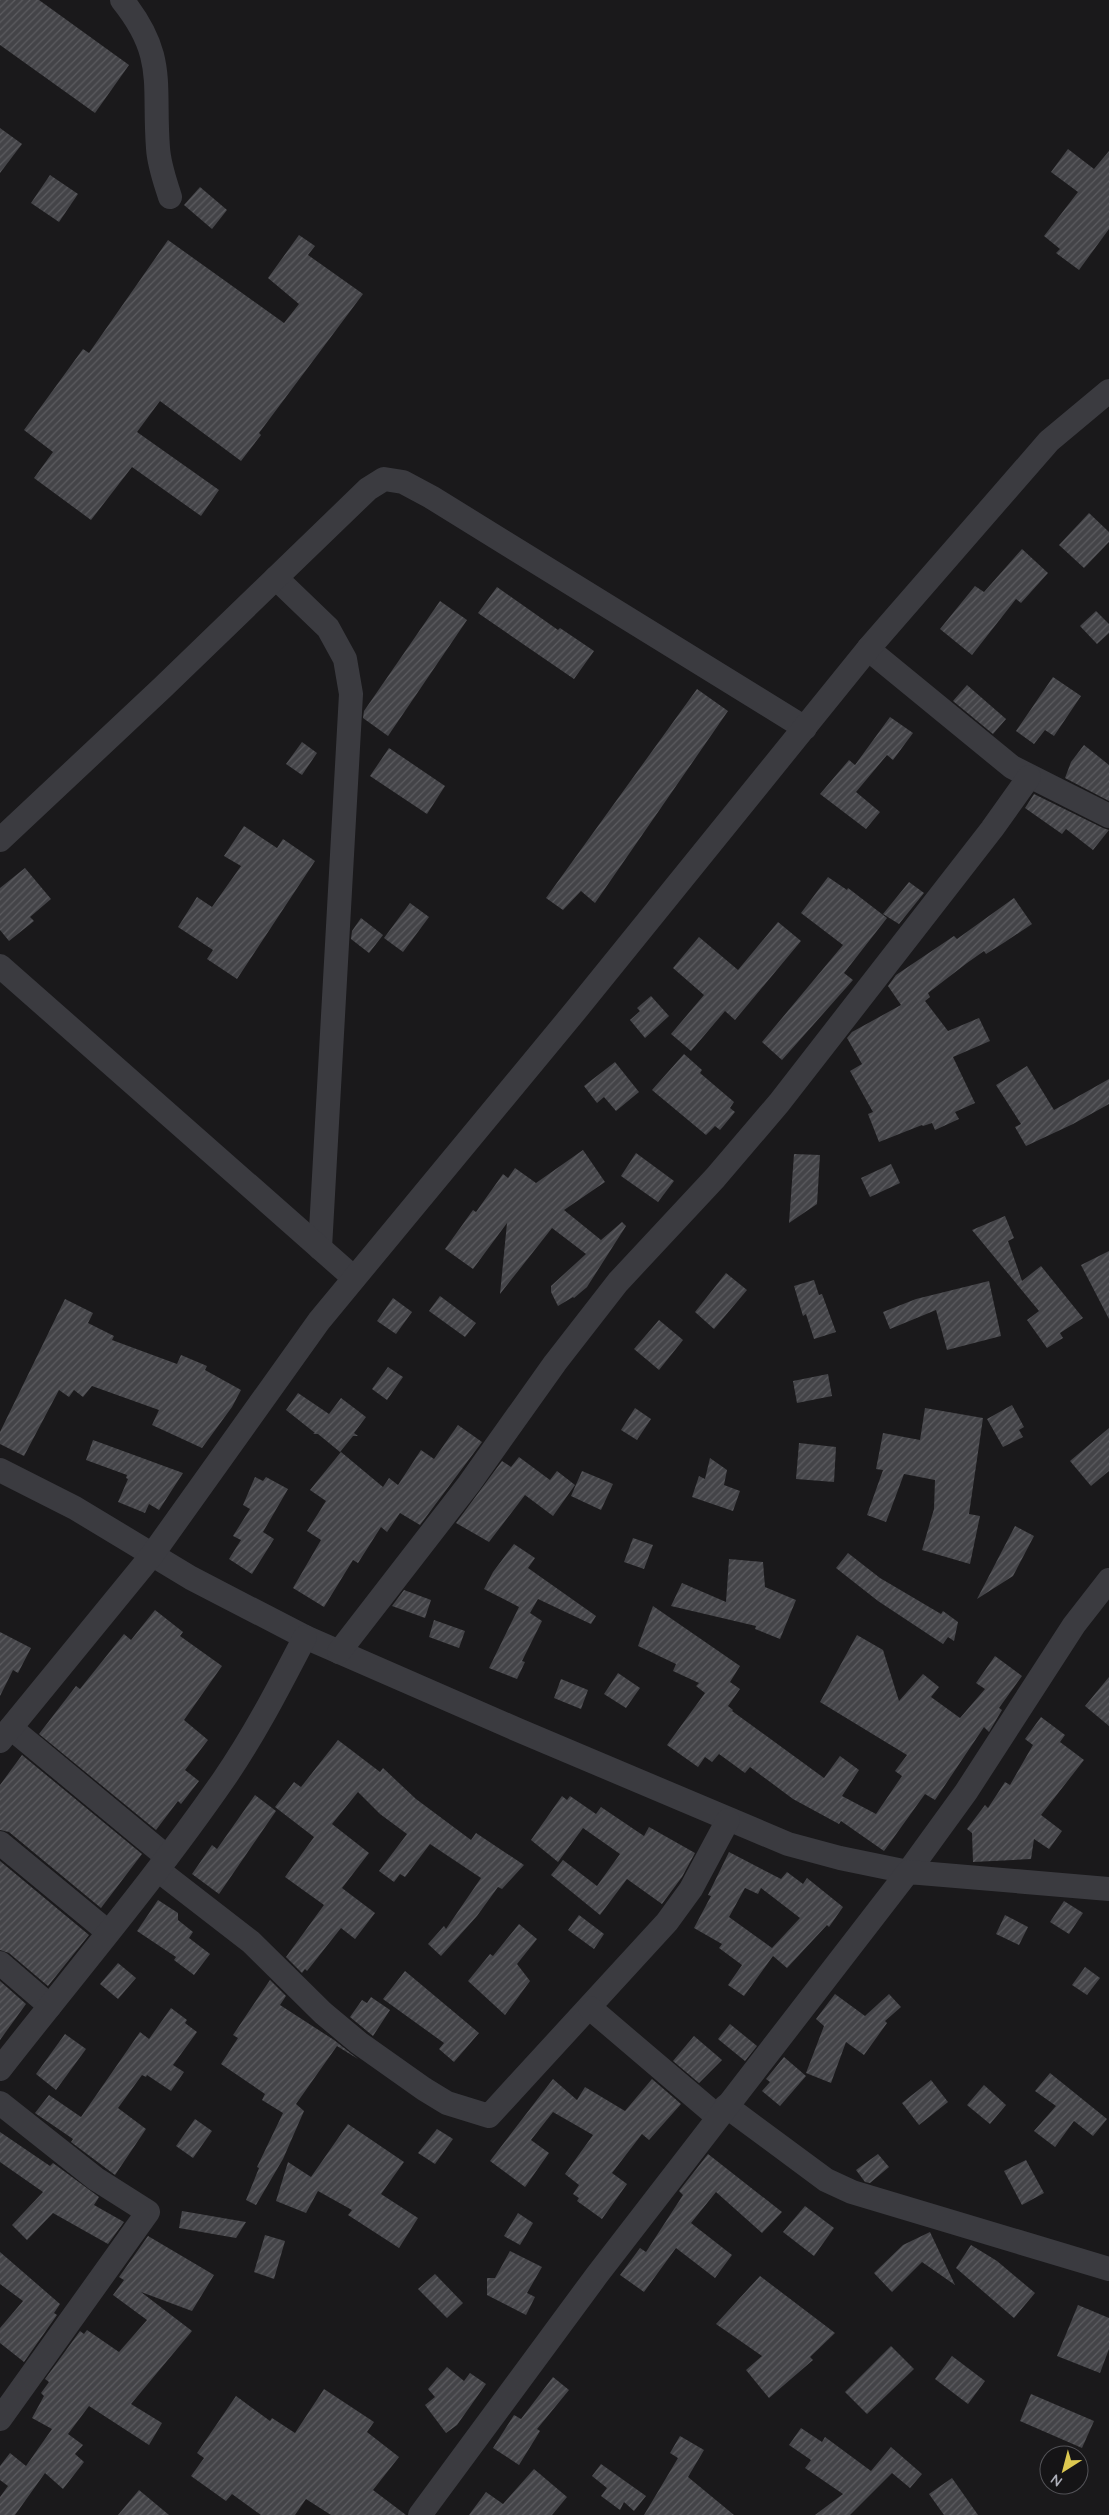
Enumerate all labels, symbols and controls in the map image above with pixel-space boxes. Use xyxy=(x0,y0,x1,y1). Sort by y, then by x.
north arrow xyxy=(1039,2445,1089,2495)
text: N xyxy=(1047,2470,1066,2491)

